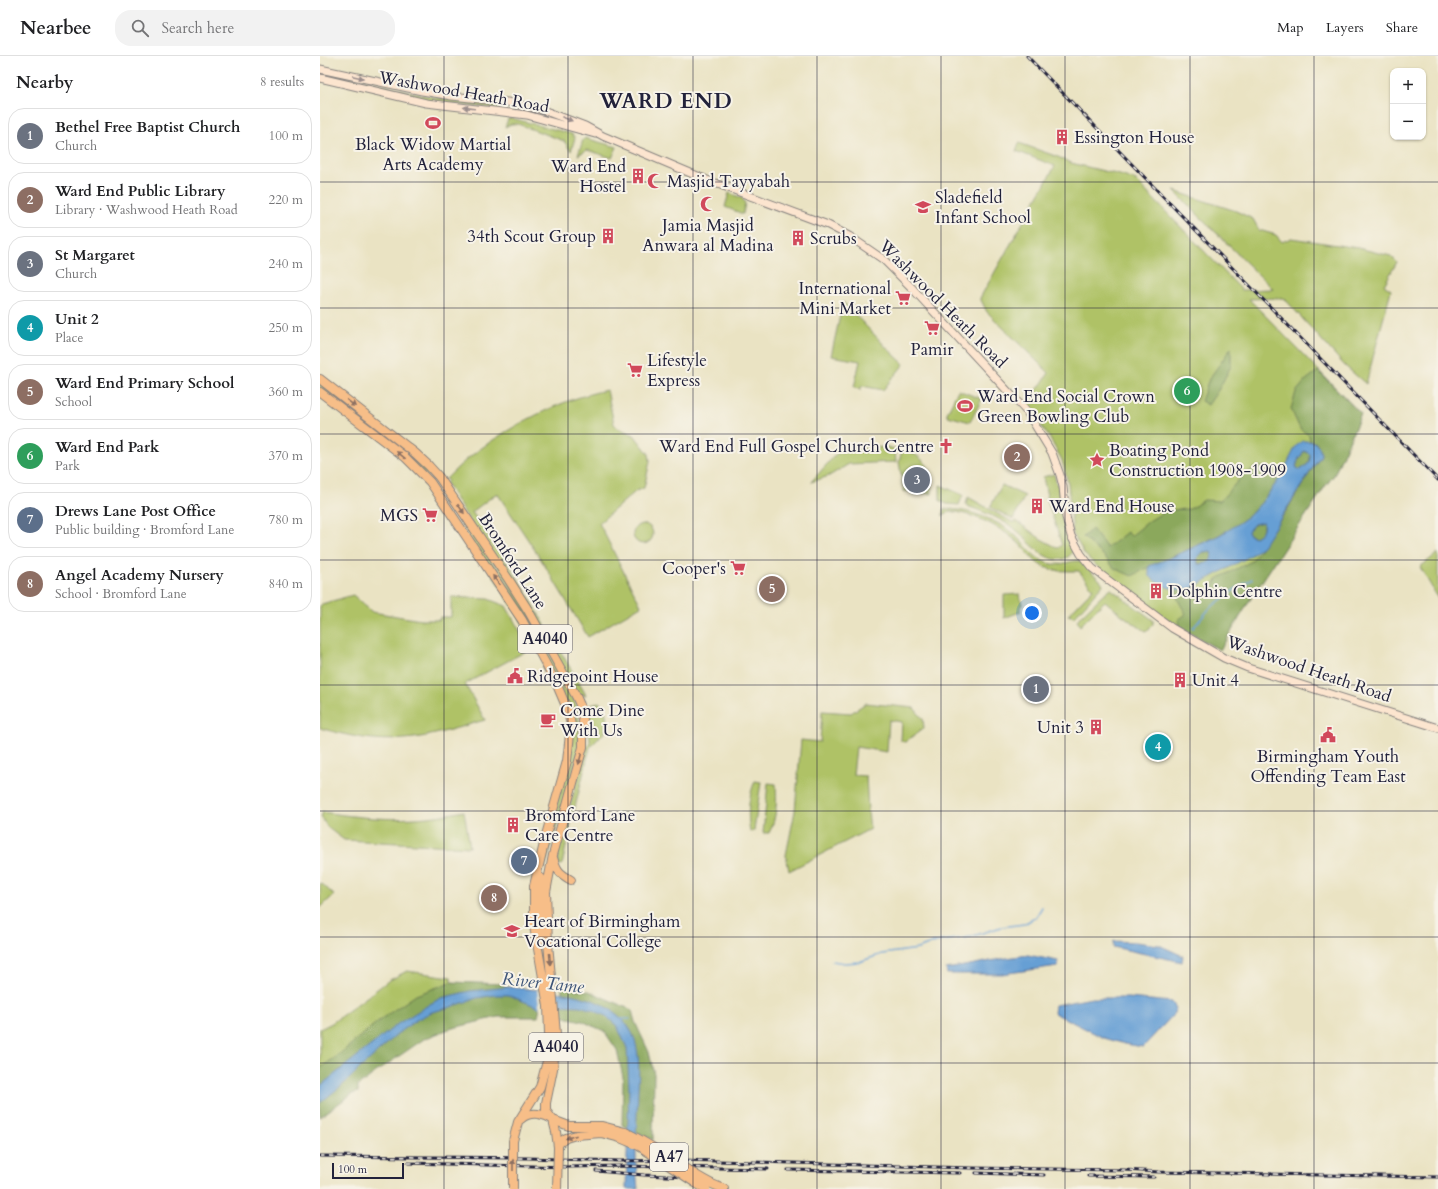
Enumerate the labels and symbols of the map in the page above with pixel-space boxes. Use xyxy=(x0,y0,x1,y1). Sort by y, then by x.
street label: Washwood Heath Road xyxy=(376,66,551,118)
one-way arrow xyxy=(352,75,364,81)
district label: WARD END xyxy=(598,87,733,116)
one-way arrow xyxy=(463,105,475,112)
sports icon: Black Widow Martial Arts Academy xyxy=(424,114,442,132)
one-way arrow xyxy=(562,117,574,123)
place label: Essington House xyxy=(1074,126,1195,149)
building icon: Essington House xyxy=(1053,128,1071,146)
place label: Black Widow Martial Arts Academy xyxy=(355,133,512,176)
place label: Ward End Hostel xyxy=(550,155,627,198)
building icon: Ward End Hostel xyxy=(629,167,647,185)
place label: Masjid Tayyabah xyxy=(667,170,791,193)
mosque icon: Masjid Tayyabah xyxy=(646,172,664,190)
place label: Sladefield Infant School xyxy=(935,186,1032,229)
mosque icon: Jamia Masjid Anwara al Madina xyxy=(699,195,717,213)
school or university icon: Sladefield Infant School xyxy=(914,198,932,216)
place label: Jamia Masjid Anwara al Madina xyxy=(642,214,774,257)
place label: 34th Scout Group xyxy=(467,225,596,248)
building icon: 34th Scout Group xyxy=(599,227,617,245)
place label: Scrubs xyxy=(810,227,857,250)
building icon: Scrubs xyxy=(789,229,807,247)
street label: Washwood Heath Road xyxy=(873,234,1012,373)
place label: International Mini Market xyxy=(799,277,892,320)
supermarket icon: International Mini Market xyxy=(894,289,912,307)
supermarket icon: Pamir xyxy=(923,319,941,337)
place label: Pamir xyxy=(911,338,954,361)
place label: Lifestyle Express xyxy=(647,349,707,392)
supermarket icon: Lifestyle Express xyxy=(626,361,644,379)
pin: 6 xyxy=(1174,376,1200,406)
place label: Ward End Social Crown Green Bowling Club xyxy=(976,385,1155,428)
sports icon: Ward End Social Crown Green Bowling Club xyxy=(956,397,974,415)
one-way arrow xyxy=(345,399,356,407)
place label: Ward End Full Gospel Church Centre xyxy=(658,435,934,458)
church icon: Ward End Full Gospel Church Centre xyxy=(937,437,955,455)
place label: Boating Pond Construction 1908-1909 xyxy=(1109,439,1286,482)
pin: 2 xyxy=(1004,442,1030,472)
one-way arrow xyxy=(396,451,407,460)
place icon: Boating Pond Construction 1908-1909 xyxy=(1088,451,1106,469)
pin: 3 xyxy=(904,465,930,495)
place label: Ward End House xyxy=(1048,495,1175,518)
building icon: Ward End House xyxy=(1028,497,1046,515)
place label: MGS xyxy=(380,504,418,527)
one-way arrow xyxy=(457,504,465,514)
supermarket icon: MGS xyxy=(421,506,439,524)
street label: Bromford Lane xyxy=(473,508,553,614)
place label: Cooper's xyxy=(662,557,726,580)
supermarket icon: Cooper's xyxy=(729,559,747,577)
pin: 5 xyxy=(759,574,785,604)
one-way arrow xyxy=(492,575,500,586)
place label: Dolphin Centre xyxy=(1168,580,1282,603)
building icon: Dolphin Centre xyxy=(1147,582,1165,600)
your location xyxy=(1022,603,1042,623)
road number: A4040 xyxy=(518,625,572,653)
street label: Washwood Heath Road xyxy=(1223,630,1394,708)
place label: Ridgepoint House xyxy=(527,665,659,688)
public building icon: Ridgepoint House xyxy=(506,667,524,685)
place label: Unit 4 xyxy=(1192,669,1239,692)
building icon: Unit 4 xyxy=(1171,671,1189,689)
pin: 1 xyxy=(1023,674,1049,704)
place label: Come Dine With Us xyxy=(559,699,645,742)
cafe icon: Come Dine With Us xyxy=(539,711,557,729)
place label: Unit 3 xyxy=(1037,716,1084,739)
building icon: Unit 3 xyxy=(1087,718,1105,736)
public building icon: Birmingham Youth Offending Team East xyxy=(1319,726,1337,744)
pin: 4 xyxy=(1145,732,1171,762)
place label: Birmingham Youth Offending Team East xyxy=(1250,745,1406,788)
one-way arrow xyxy=(577,753,583,765)
place label: Bromford Lane Care Centre xyxy=(525,804,636,847)
building icon: Bromford Lane Care Centre xyxy=(504,816,522,834)
pin: 7 xyxy=(511,846,537,876)
pin: 8 xyxy=(481,883,507,913)
place label: Heart of Birmingham Vocational College xyxy=(524,910,681,953)
school or university icon: Heart of Birmingham Vocational College xyxy=(503,922,521,940)
one-way arrow xyxy=(546,953,553,965)
water label: River Tame xyxy=(501,966,586,1000)
road number: A4040 xyxy=(529,1033,583,1061)
one-way arrow xyxy=(565,1134,577,1140)
road number: A47 xyxy=(650,1143,688,1171)
one-way arrow xyxy=(510,1158,516,1171)
scale bar xyxy=(332,1161,404,1180)

